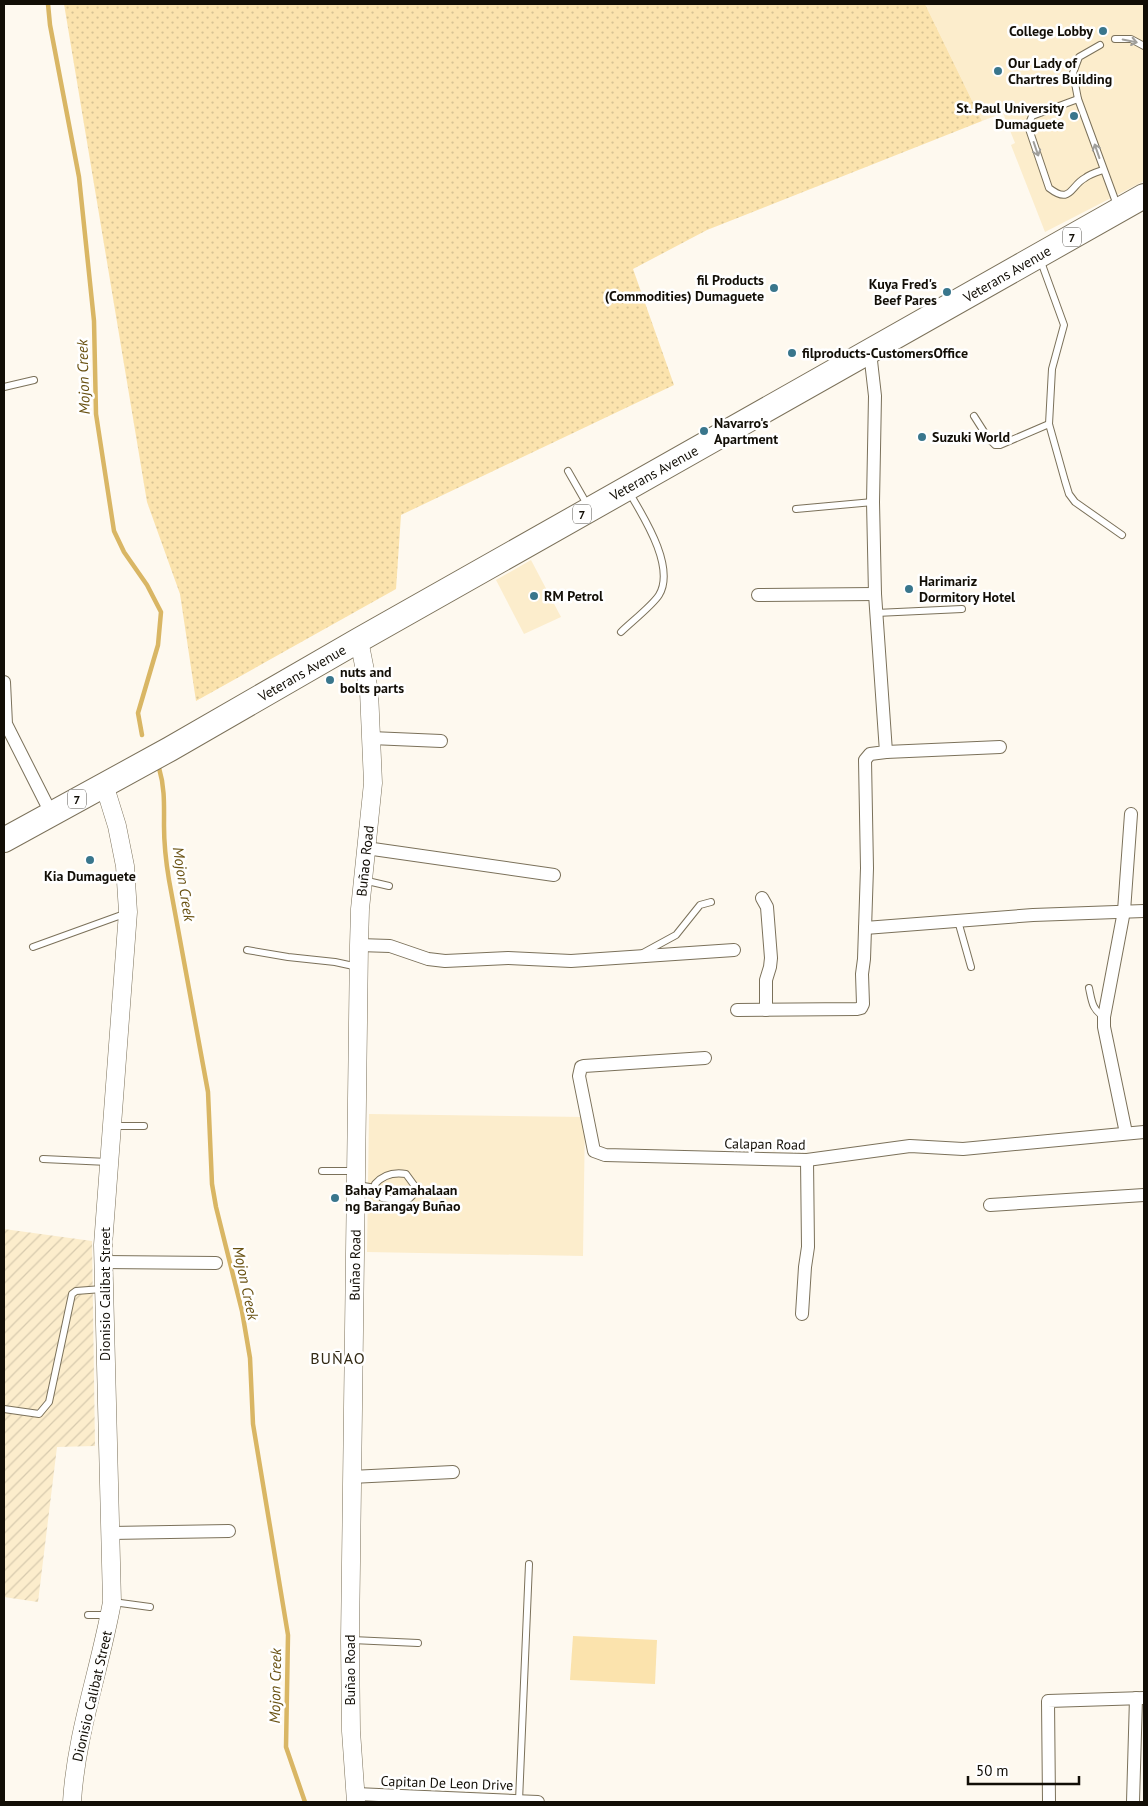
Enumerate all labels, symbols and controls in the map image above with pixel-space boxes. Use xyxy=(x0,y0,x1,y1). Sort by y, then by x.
place label: College Lobby xyxy=(1009,22,1093,40)
marker: College Lobby xyxy=(1097,25,1109,37)
one-way arrow xyxy=(1121,37,1137,46)
place label: Our Lady of Chartres Building xyxy=(1008,54,1112,88)
marker: Our Lady of Chartres Building xyxy=(992,65,1004,77)
place label: St. Paul University Dumaguete xyxy=(956,99,1064,133)
marker: St. Paul University Dumaguete xyxy=(1068,110,1080,122)
one-way arrow xyxy=(1032,141,1041,156)
one-way arrow xyxy=(1092,144,1101,159)
road number: 7 xyxy=(1063,228,1081,246)
street label: Veterans Avenue xyxy=(959,242,1054,307)
place label: fil Products (Commodities) Dumaguete xyxy=(605,271,764,305)
place label: Kuya Fred's Beef Pares xyxy=(869,275,937,309)
marker: fil Products (Commodities) Dumaguete xyxy=(768,282,780,294)
marker: Kuya Fred's Beef Pares xyxy=(941,286,953,298)
water label: Mojon Creek xyxy=(72,338,94,415)
place label: filproducts-CustomersOffice xyxy=(802,344,968,362)
marker: filproducts-CustomersOffice xyxy=(786,347,798,359)
place label: Navarro's Apartment xyxy=(714,414,778,448)
marker: Navarro's Apartment xyxy=(698,425,710,437)
place label: Suzuki World xyxy=(932,428,1010,446)
marker: Suzuki World xyxy=(916,431,928,443)
street label: Veterans Avenue xyxy=(606,441,701,505)
road number: 7 xyxy=(573,504,591,524)
place label: Harimariz Dormitory Hotel xyxy=(919,572,1016,606)
marker: Harimariz Dormitory Hotel xyxy=(903,583,915,595)
place label: RM Petrol xyxy=(544,587,604,605)
marker: RM Petrol xyxy=(528,590,540,602)
street label: Veterans Avenue xyxy=(254,641,349,706)
place label: nuts and bolts parts xyxy=(340,663,404,697)
marker: nuts and bolts parts xyxy=(324,674,336,686)
road number: 7 xyxy=(68,790,86,809)
street label: Buñao Road xyxy=(352,825,378,897)
water label: Mojon Creek xyxy=(169,845,199,924)
marker: Kia Dumaguete xyxy=(84,854,96,866)
place label: Kia Dumaguete xyxy=(44,867,136,885)
street label: Calapan Road xyxy=(724,1134,806,1154)
place label: Bahay Pamahalaan ng Barangay Buñao xyxy=(345,1181,461,1215)
marker: Bahay Pamahalaan ng Barangay Buñao xyxy=(329,1192,341,1204)
street label: Dionisio Calibat Street xyxy=(96,1227,114,1361)
street label: Buñao Road xyxy=(345,1229,365,1301)
water label: Mojon Creek xyxy=(229,1244,263,1323)
district label: BUÑAO xyxy=(310,1348,366,1368)
street label: Dionisio Calibat Street xyxy=(68,1628,116,1763)
street label: Buñao Road xyxy=(341,1634,359,1706)
water label: Mojon Creek xyxy=(265,1647,285,1724)
scale bar xyxy=(968,1754,1079,1786)
text: 50 m xyxy=(976,1761,1009,1780)
street label: Capitan De Leon Drive xyxy=(380,1772,514,1794)

